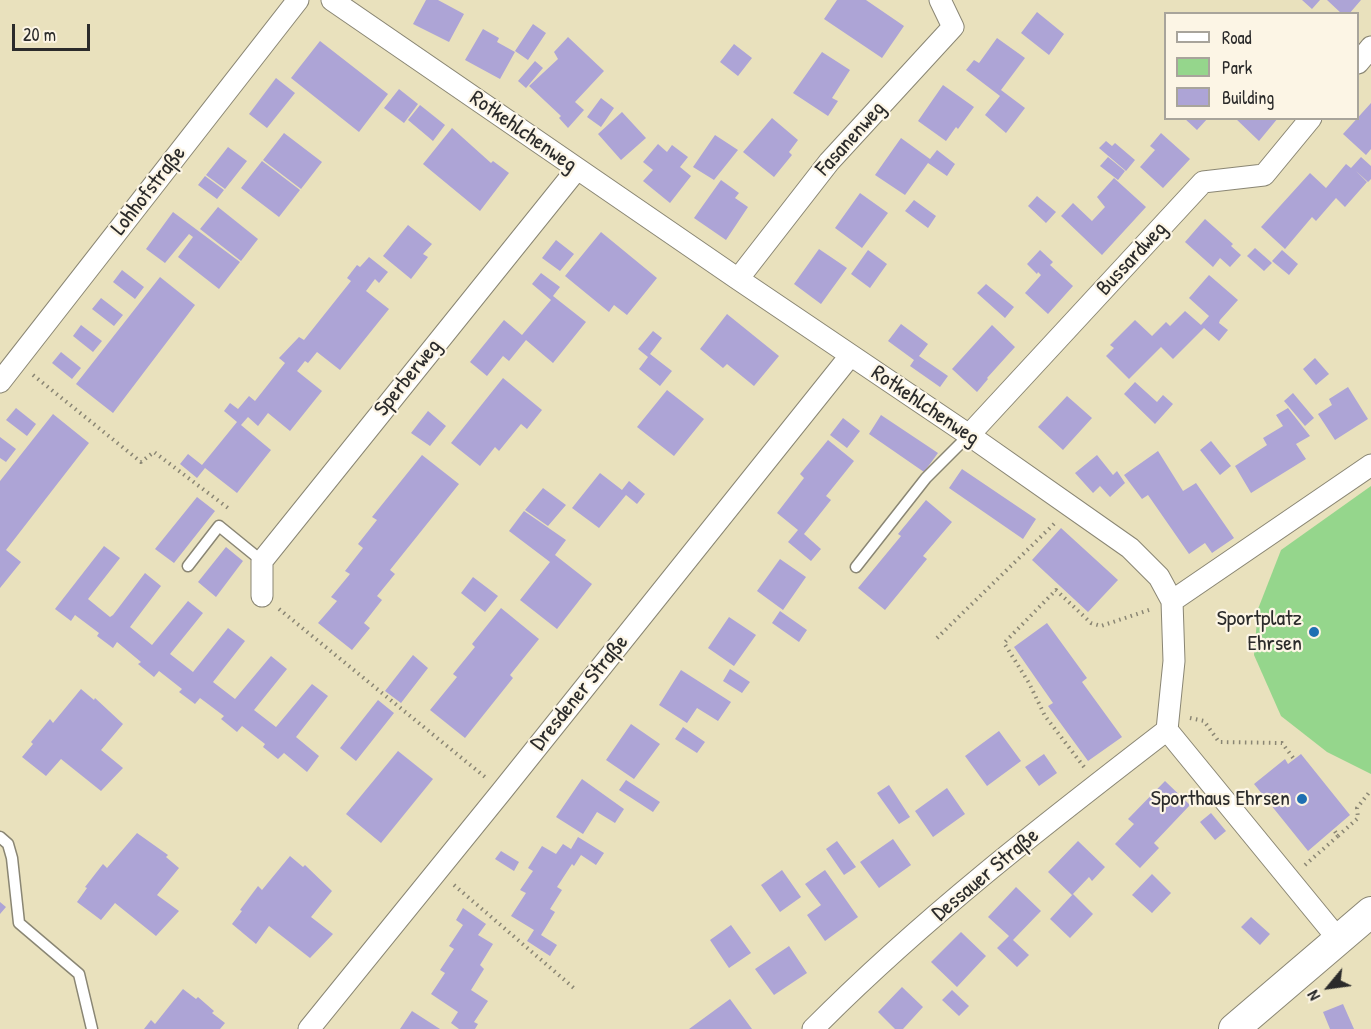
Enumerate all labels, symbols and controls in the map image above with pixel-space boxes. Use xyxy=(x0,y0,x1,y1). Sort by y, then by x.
scale bar xyxy=(15,12,93,50)
legend xyxy=(1164,12,1359,120)
text: 20 m xyxy=(23,22,56,47)
text: Road xyxy=(1222,25,1252,50)
text: Park xyxy=(1222,55,1252,80)
street label: Rotkehlchenweg xyxy=(464,85,582,179)
text: Building xyxy=(1222,85,1274,110)
street label: Fasanenweg xyxy=(811,96,891,182)
street label: Lohhofstraße xyxy=(106,141,192,241)
street label: Bussardweg xyxy=(1091,217,1173,301)
street label: Sperberweg xyxy=(369,334,447,422)
street label: Rotkehlchenweg xyxy=(866,360,984,452)
place label: Sportplatz Ehrsen xyxy=(1217,606,1302,658)
marker: Sportplatz Ehrsen xyxy=(1307,625,1321,639)
street label: Dresdener Straße xyxy=(525,630,635,756)
place label: Sporthaus Ehrsen xyxy=(1151,786,1290,812)
marker: Sporthaus Ehrsen xyxy=(1295,792,1309,806)
street label: Dessauer Straße xyxy=(927,823,1045,927)
north arrow xyxy=(1299,957,1359,1017)
text: N xyxy=(1302,987,1325,1005)

